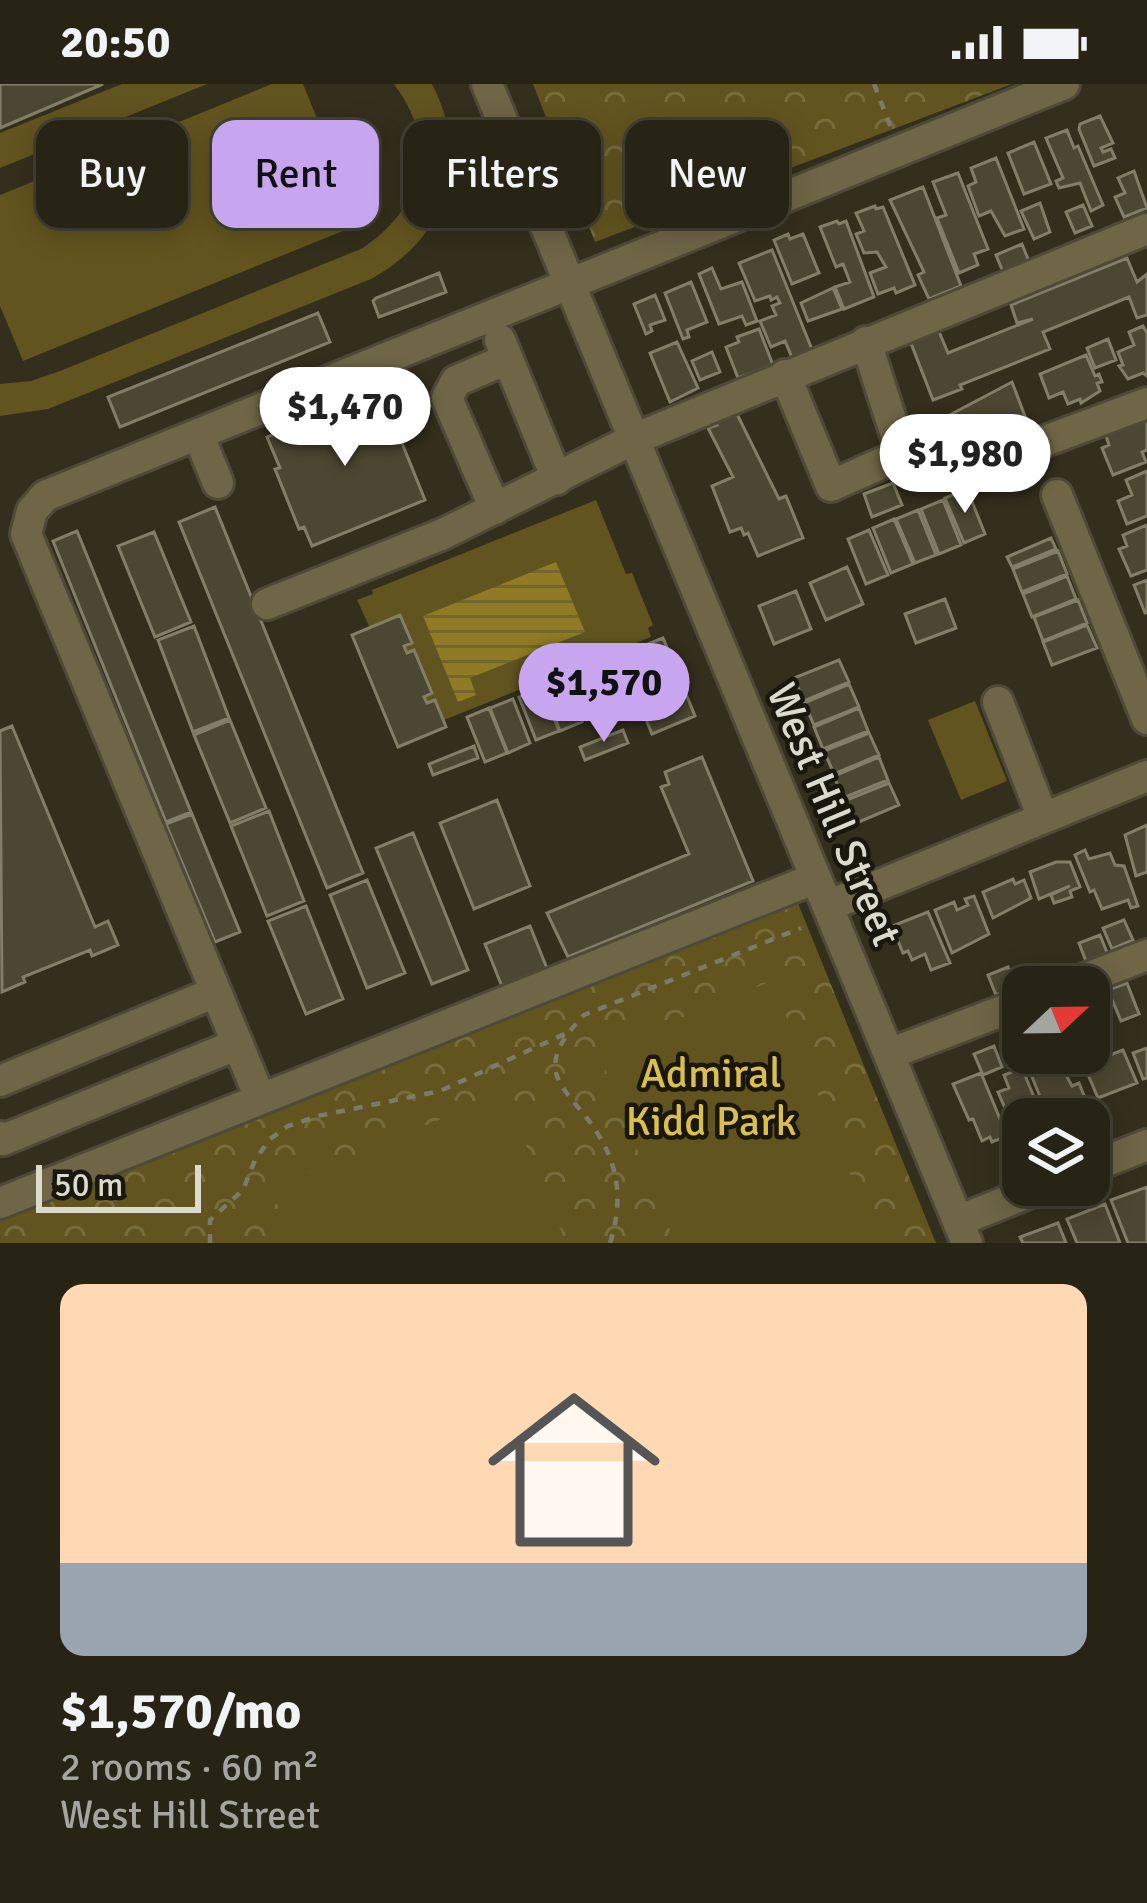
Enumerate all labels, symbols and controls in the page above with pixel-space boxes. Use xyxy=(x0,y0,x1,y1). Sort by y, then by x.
text: 20:50 xyxy=(60,15,170,70)
chip: Buy xyxy=(36,120,188,228)
chip: Rent xyxy=(212,120,379,228)
chip: Filters xyxy=(403,120,601,228)
chip: New xyxy=(625,120,789,228)
pin: $1,470 xyxy=(247,367,443,469)
text: $1,470 xyxy=(287,382,403,430)
pin: $1,980 xyxy=(867,414,1063,516)
text: $1,980 xyxy=(907,429,1023,477)
pin: $1,570 xyxy=(506,643,702,745)
text: $1,570 xyxy=(546,658,662,706)
street label: West Hill Street xyxy=(755,676,912,953)
north arrow xyxy=(1002,966,1110,1074)
map controls xyxy=(1002,966,1110,1206)
park label: Admiral Kidd Park xyxy=(626,1048,796,1147)
button: layers xyxy=(1002,1098,1110,1206)
scale bar xyxy=(36,1159,201,1212)
text: 50 m xyxy=(54,1165,123,1206)
icon: home xyxy=(466,1362,682,1578)
text: $1,570/mo xyxy=(60,1680,301,1743)
text: 2 rooms · 60 m² xyxy=(60,1743,319,1791)
text: West Hill Street xyxy=(60,1791,320,1839)

